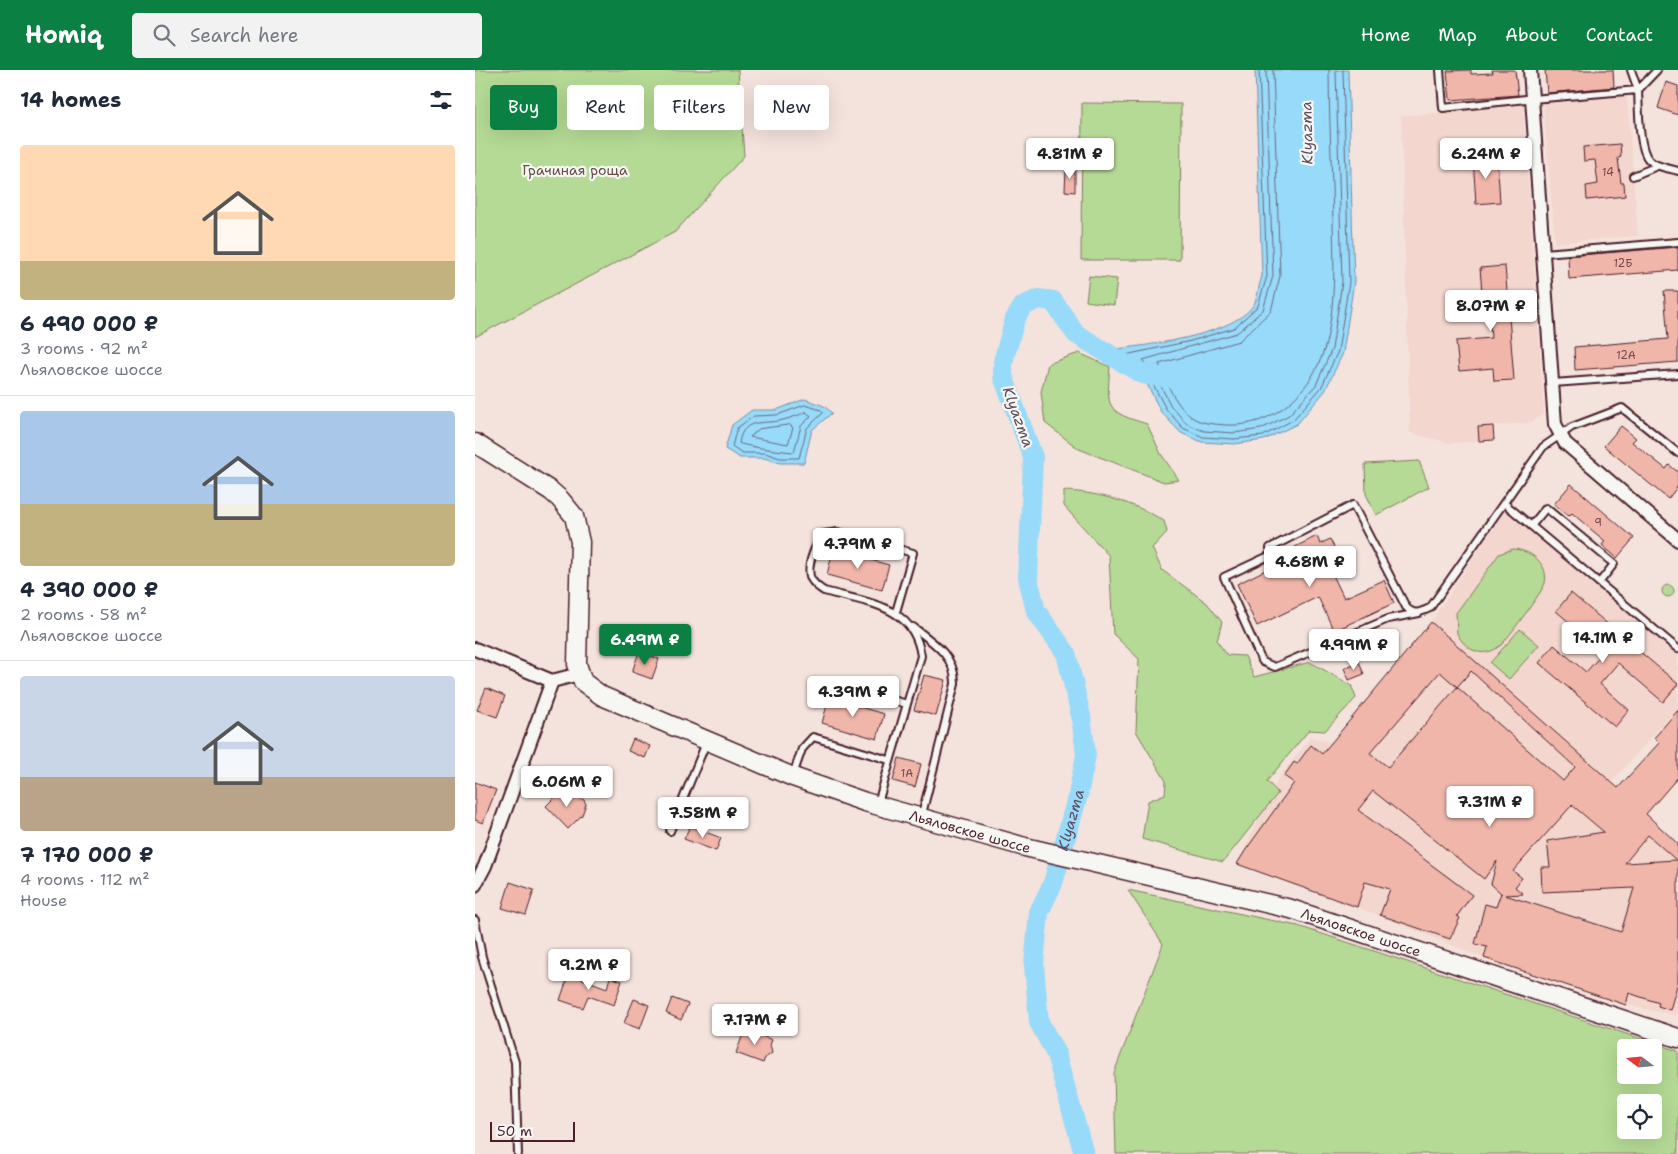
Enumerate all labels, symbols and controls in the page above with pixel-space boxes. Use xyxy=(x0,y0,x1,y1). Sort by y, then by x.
search box xyxy=(132,13,482,58)
text: Homiq xyxy=(25,19,102,51)
icon: search xyxy=(150,21,178,49)
text: Search here xyxy=(190,23,299,48)
text: Home xyxy=(1361,23,1410,47)
text: Map xyxy=(1438,23,1477,47)
text: About xyxy=(1505,23,1558,47)
text: Contact xyxy=(1586,23,1653,47)
chip: Buy xyxy=(490,85,557,130)
chip: Rent xyxy=(567,85,644,130)
chip: Filters xyxy=(654,85,744,130)
chip: New xyxy=(754,85,829,130)
text: 14 homes xyxy=(20,86,121,114)
icon: filters xyxy=(427,86,455,114)
water label: Klyazma xyxy=(1296,101,1318,165)
pin: 4.81M ₽ xyxy=(1024,138,1116,180)
pin: 6.24M ₽ xyxy=(1440,138,1532,180)
text: 4.81M ₽ xyxy=(1037,143,1103,164)
text: 6.24M ₽ xyxy=(1451,143,1521,164)
park label: Грачиная роща xyxy=(522,161,628,179)
house number: 14 xyxy=(1602,165,1614,180)
icon: home xyxy=(193,178,283,268)
house number: 12Б xyxy=(1613,256,1633,271)
pin: 8.07M ₽ xyxy=(1445,290,1537,332)
text: 8.07M ₽ xyxy=(1456,295,1526,316)
text: 6 490 000 ₽ xyxy=(20,310,158,338)
text: 3 rooms · 92 m² xyxy=(20,338,148,359)
house number: 12А xyxy=(1616,348,1636,363)
text: Льяловское шоссе xyxy=(20,359,163,380)
water label: Klyazma xyxy=(998,384,1038,450)
icon: home xyxy=(193,443,283,533)
house number: 9 xyxy=(1594,515,1602,530)
pin: 4.79M ₽ xyxy=(812,528,904,570)
text: 4.79M ₽ xyxy=(824,533,892,554)
pin: 4.68M ₽ xyxy=(1264,546,1356,588)
text: 4.68M ₽ xyxy=(1275,551,1345,572)
text: 4 390 000 ₽ xyxy=(20,576,158,604)
text: 2 rooms · 58 m² xyxy=(20,604,147,625)
pin: 14.1M ₽ xyxy=(1557,622,1649,664)
pin: 6.49M ₽ xyxy=(599,624,691,666)
text: Льяловское шоссе xyxy=(20,625,163,646)
text: 14.1M ₽ xyxy=(1573,627,1633,648)
pin: 4.99M ₽ xyxy=(1308,628,1400,671)
text: 6.49M ₽ xyxy=(610,629,680,650)
text: 4.99M ₽ xyxy=(1320,634,1388,655)
pin: 4.39M ₽ xyxy=(807,676,899,718)
text: 4.39M ₽ xyxy=(818,681,888,702)
icon: home xyxy=(193,708,283,798)
pin: 6.06M ₽ xyxy=(521,766,613,808)
house number: 1А xyxy=(901,766,913,781)
text: 6.06M ₽ xyxy=(532,771,602,792)
pin: 7.31M ₽ xyxy=(1444,786,1536,828)
water label: Klyazma xyxy=(1053,788,1089,853)
text: 7.31M ₽ xyxy=(1457,791,1523,812)
pin: 7.58M ₽ xyxy=(657,796,749,839)
text: 7.58M ₽ xyxy=(669,802,737,823)
street label: Льяловское шоссе xyxy=(907,806,1032,857)
text: 7 170 000 ₽ xyxy=(20,841,154,869)
text: 4 rooms · 112 m² xyxy=(20,869,150,890)
text: House xyxy=(20,890,67,911)
street label: Льяловское шоссе xyxy=(1299,904,1423,961)
pin: 9.2M ₽ xyxy=(548,948,630,991)
text: 9.2M ₽ xyxy=(559,954,619,975)
pin: 7.17M ₽ xyxy=(709,1004,801,1046)
text: 7.17M ₽ xyxy=(723,1009,787,1030)
north arrow xyxy=(1617,1039,1663,1084)
map controls xyxy=(1617,1039,1662,1139)
button: locate xyxy=(1617,1094,1662,1139)
scale bar xyxy=(490,1119,575,1142)
text: 50 m xyxy=(497,1122,532,1140)

